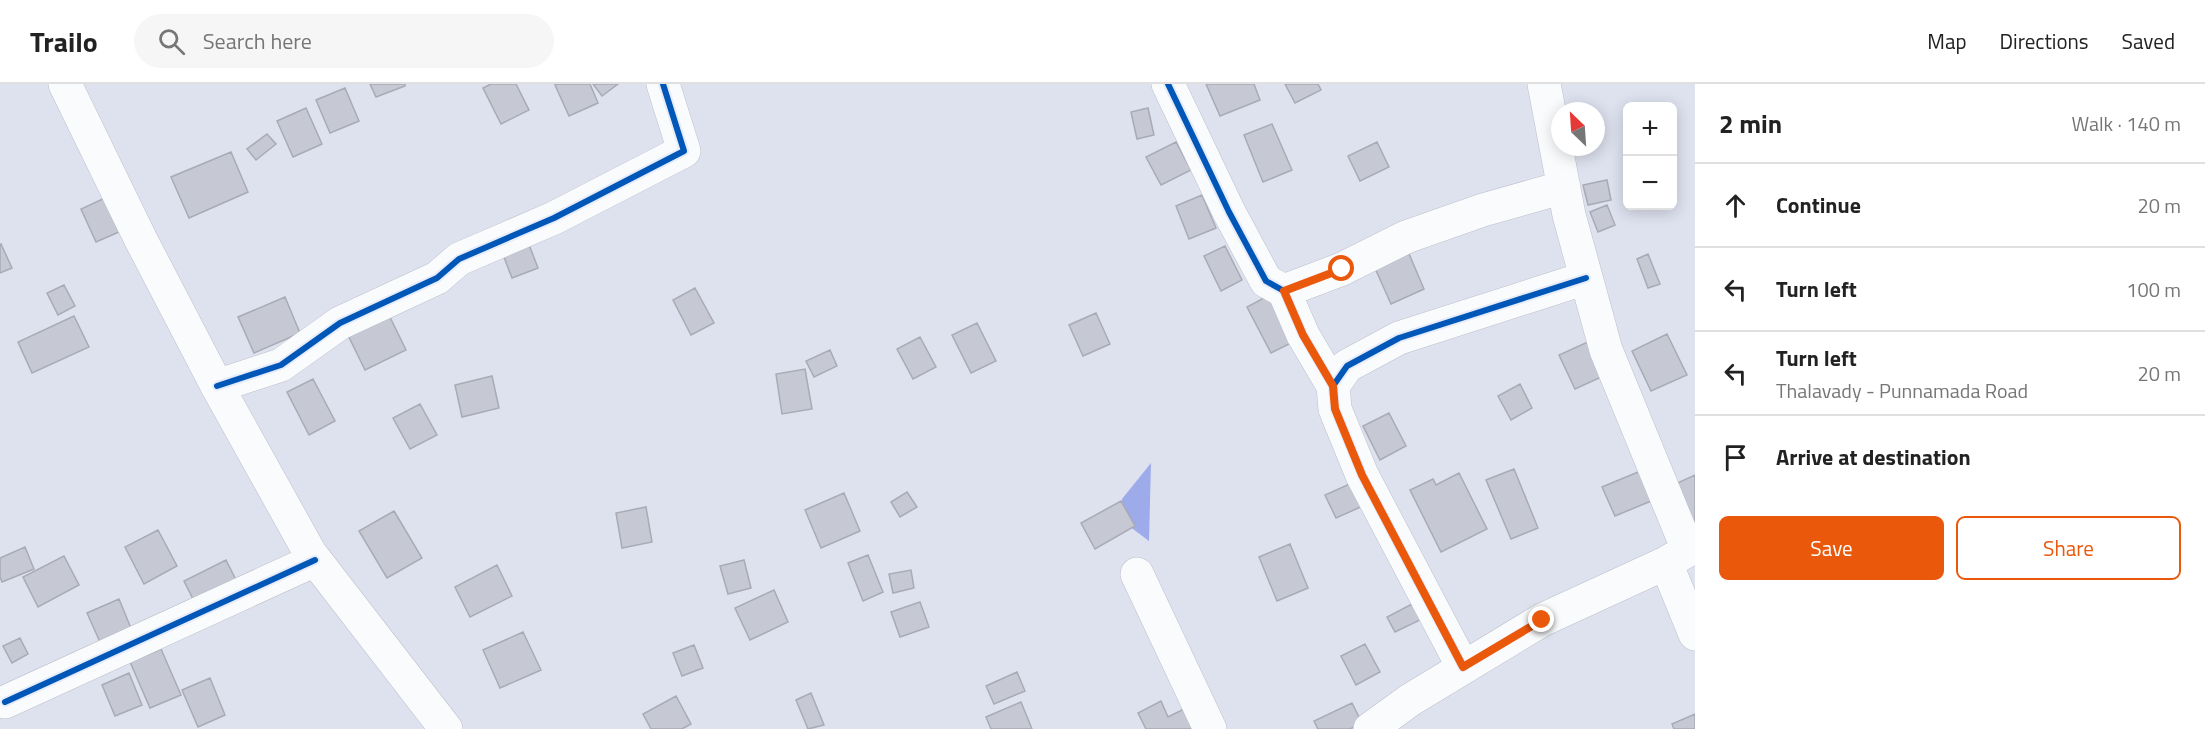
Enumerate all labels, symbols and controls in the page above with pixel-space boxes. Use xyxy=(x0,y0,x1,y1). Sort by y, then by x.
search box xyxy=(134,14,554,68)
text: Trailo xyxy=(30,20,98,63)
text: Search here xyxy=(203,24,312,58)
icon: search xyxy=(155,25,188,58)
text: Map xyxy=(1927,25,1967,57)
text: Directions xyxy=(2000,25,2089,57)
text: Saved xyxy=(2122,25,2175,57)
north arrow xyxy=(1551,102,1605,156)
map controls xyxy=(1623,102,1677,210)
button: + xyxy=(1623,102,1677,156)
text: 2 min xyxy=(1719,104,1782,143)
text: Walk · 140 m xyxy=(2072,108,2181,139)
button: − xyxy=(1623,156,1677,210)
text: Continue xyxy=(1776,188,1861,222)
icon: ahead xyxy=(1719,189,1752,222)
text: 20 m xyxy=(2137,190,2181,221)
route start xyxy=(1328,255,1354,281)
text: Turn left xyxy=(1776,272,1857,306)
icon: left xyxy=(1719,273,1752,306)
text: 100 m xyxy=(2126,274,2181,305)
text: Turn left xyxy=(1776,341,1857,375)
icon: left xyxy=(1719,357,1752,390)
text: 20 m xyxy=(2137,358,2181,389)
text: Thalavady - Punnamada Road xyxy=(1776,375,2028,406)
text: Arrive at destination xyxy=(1776,440,1971,474)
icon: arrive xyxy=(1719,441,1752,474)
button: Save xyxy=(1719,516,1944,580)
button: Share xyxy=(1956,516,2181,580)
route end xyxy=(1528,606,1554,632)

